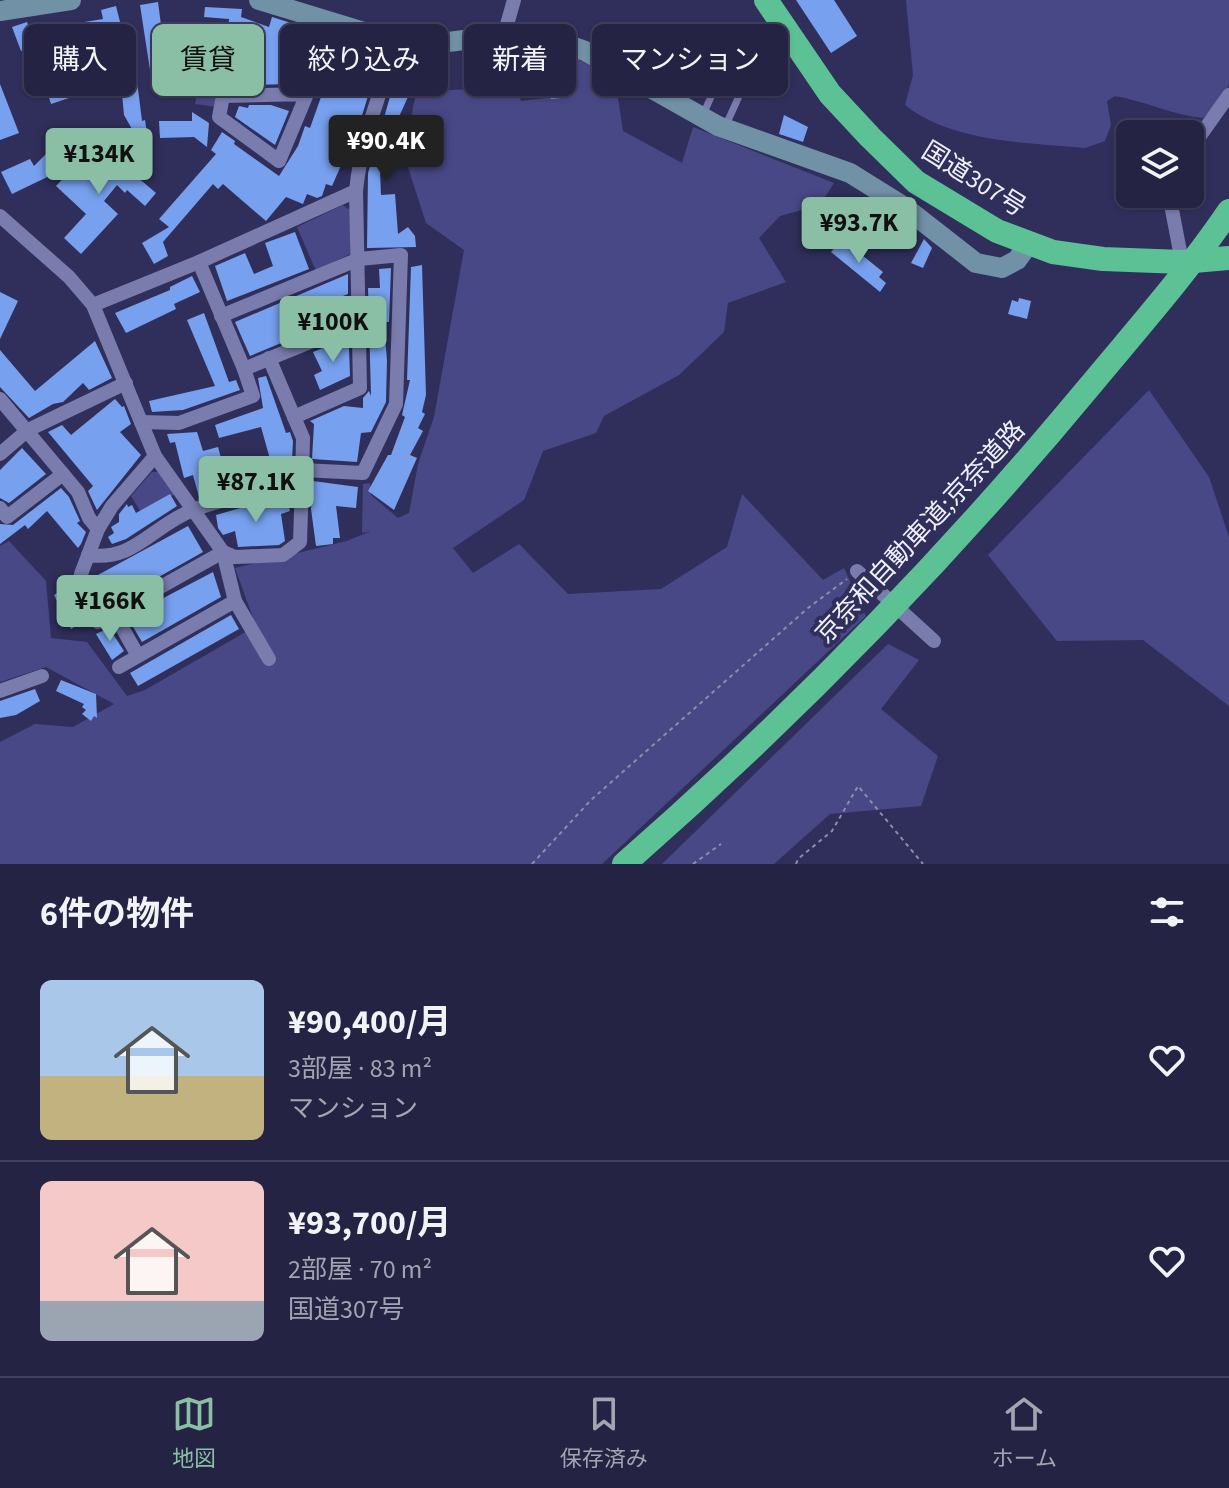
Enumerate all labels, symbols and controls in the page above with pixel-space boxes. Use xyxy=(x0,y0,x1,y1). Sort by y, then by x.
chip: 購入 xyxy=(24,24,136,96)
chip: 賃貸 xyxy=(152,24,264,96)
chip: 絞り込み xyxy=(280,24,448,96)
chip: 新着 xyxy=(464,24,576,96)
chip: マンション xyxy=(592,24,788,96)
pin: ¥90.4K xyxy=(321,115,451,183)
map controls xyxy=(1116,120,1204,208)
button: layers xyxy=(1116,120,1204,208)
text: ¥90.4K xyxy=(347,122,425,159)
pin: ¥134K xyxy=(43,128,155,196)
street label: 国道307号 xyxy=(915,132,1033,226)
text: ¥134K xyxy=(64,135,134,172)
pin: ¥93.7K xyxy=(794,197,924,265)
text: ¥93.7K xyxy=(820,204,898,241)
pin: ¥100K xyxy=(277,296,389,364)
text: ¥100K xyxy=(298,303,368,340)
street label: 京奈和自動車道;京奈道路 xyxy=(807,412,1033,652)
pin: ¥87.1K xyxy=(191,456,321,524)
text: ¥87.1K xyxy=(217,463,295,500)
pin: ¥166K xyxy=(54,575,166,643)
text: ¥166K xyxy=(75,582,145,619)
text: 6件の物件 xyxy=(40,890,194,939)
icon: filters xyxy=(1145,890,1189,934)
text: ¥90,400/月 xyxy=(288,998,451,1047)
icon: home xyxy=(104,1012,200,1108)
icon: heart xyxy=(1145,1038,1189,1082)
text: 3部屋 · 83 m² xyxy=(288,1050,432,1087)
text: マンション xyxy=(288,1090,418,1127)
text: ¥93,700/月 xyxy=(288,1199,451,1248)
icon: home xyxy=(104,1213,200,1309)
icon: heart xyxy=(1145,1239,1189,1283)
text: 2部屋 · 70 m² xyxy=(288,1251,432,1288)
text: 国道307号 xyxy=(288,1291,405,1328)
tab: 地図 xyxy=(172,1392,216,1475)
tab: 保存済み xyxy=(560,1392,648,1475)
tab: ホーム xyxy=(992,1392,1057,1475)

